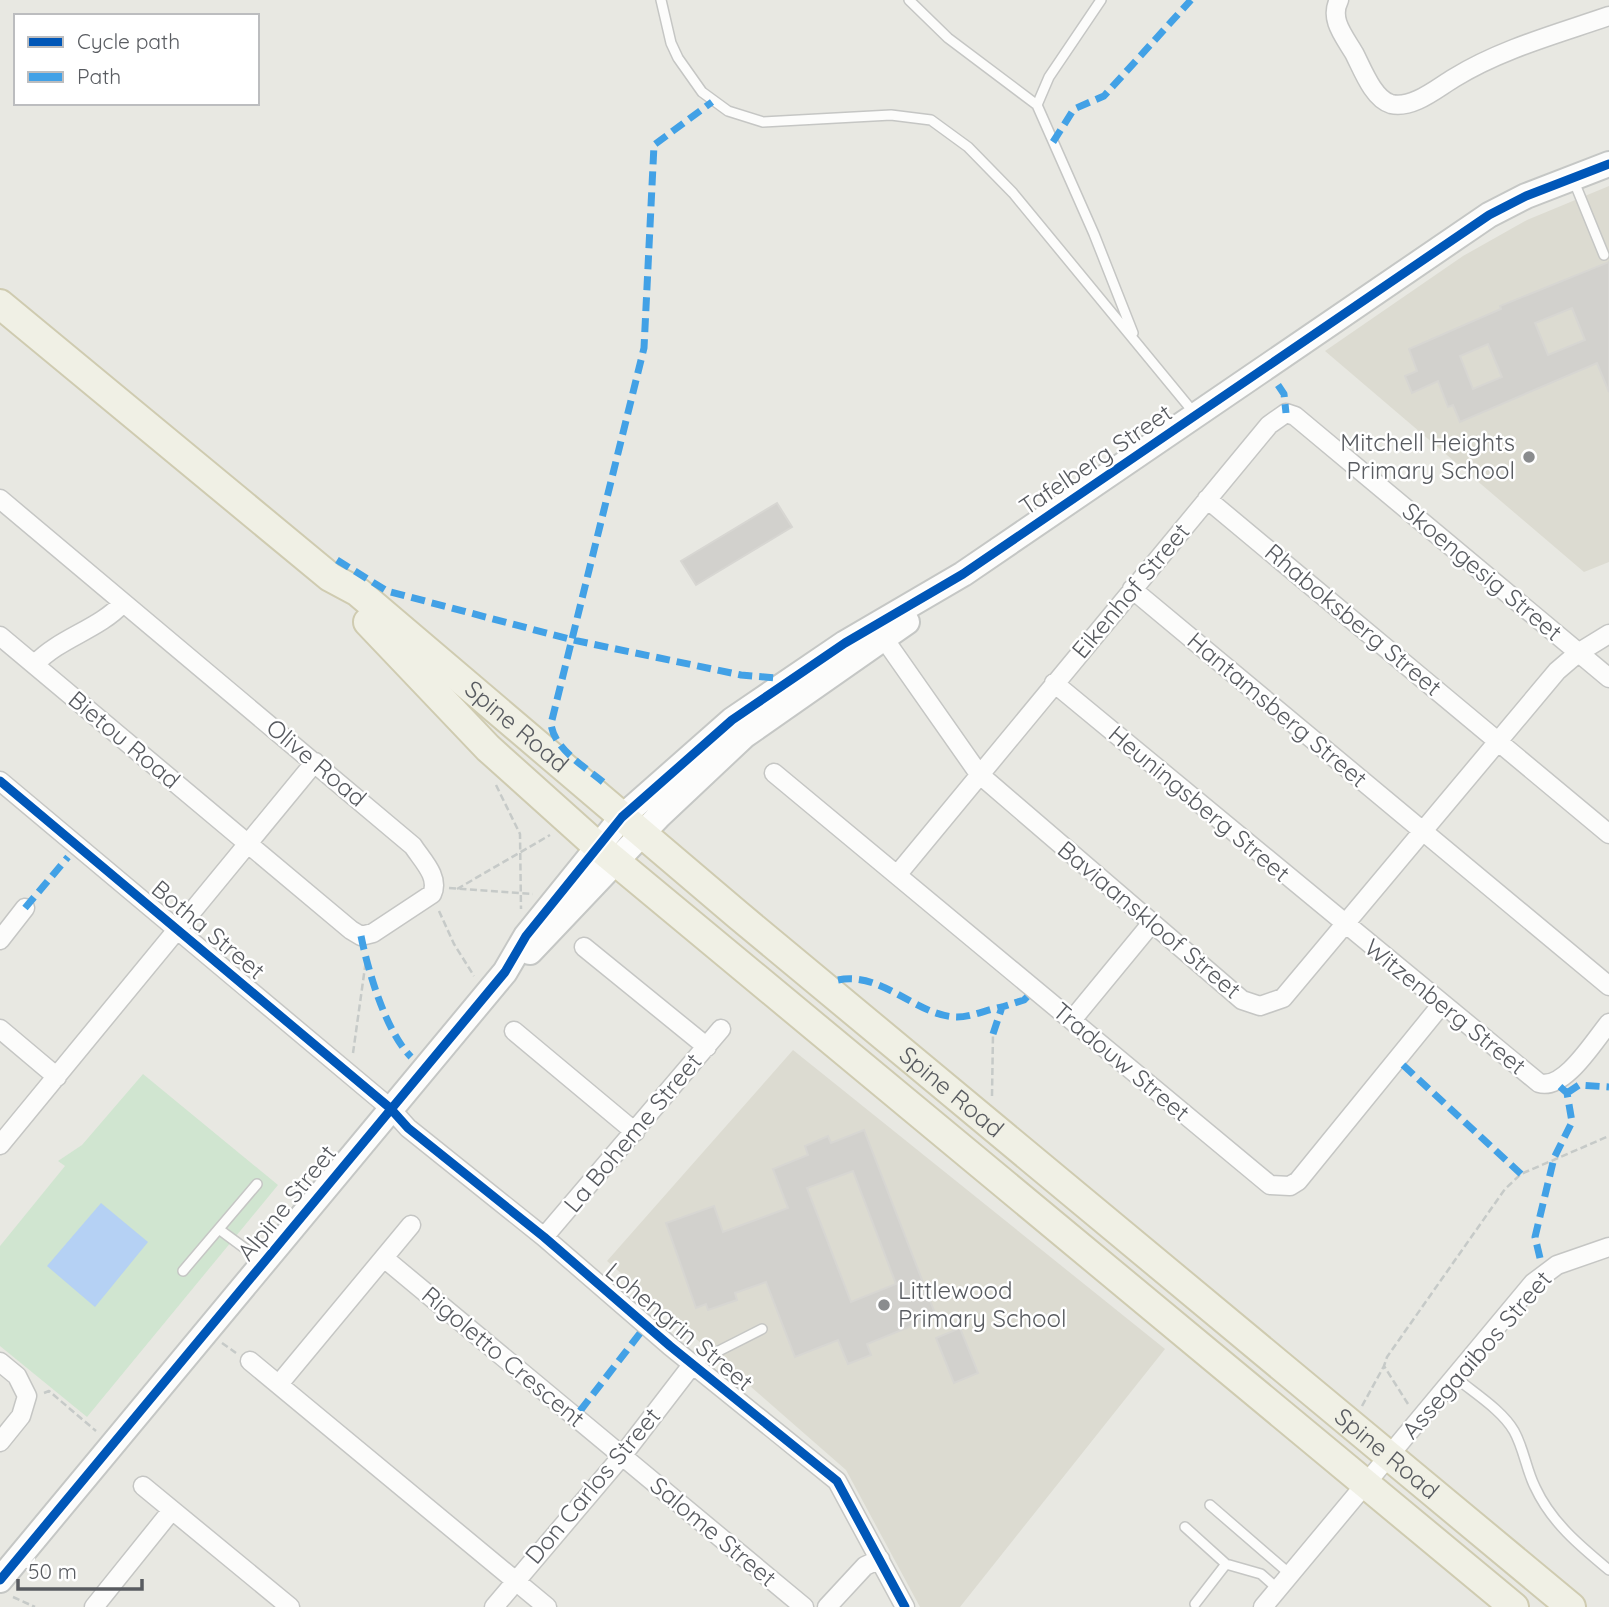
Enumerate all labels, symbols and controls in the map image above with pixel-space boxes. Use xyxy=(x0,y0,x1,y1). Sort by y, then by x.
legend xyxy=(14,14,259,105)
text: Cycle path xyxy=(77,28,180,54)
text: Path xyxy=(77,63,121,89)
street label: Tafelberg Street xyxy=(1013,397,1177,521)
place label: Mitchell Heights Primary School xyxy=(1340,427,1515,485)
marker: Mitchell Heights Primary School xyxy=(1521,449,1537,465)
street label: Skoengesig Street xyxy=(1397,496,1569,647)
street label: Eikenhof Street xyxy=(1065,517,1196,664)
street label: Rhaboksberg Street xyxy=(1259,537,1448,702)
street label: Hantamsberg Street xyxy=(1182,625,1374,793)
street label: Spine Road xyxy=(459,673,575,778)
street label: Bietou Road xyxy=(63,684,187,795)
street label: Olive Road xyxy=(261,712,373,813)
street label: Heuningsberg Street xyxy=(1103,719,1296,888)
street label: Baviaanskloof Street xyxy=(1052,834,1247,1005)
street label: Botha Street xyxy=(146,873,271,985)
street label: Witzenberg Street xyxy=(1359,932,1532,1081)
street label: Tradouw Street xyxy=(1047,995,1196,1127)
street label: Spine Road xyxy=(894,1039,1010,1143)
street label: La Boheme Street xyxy=(557,1047,708,1218)
street label: Alpine Street xyxy=(230,1138,342,1266)
street label: Lohengrin Street xyxy=(600,1256,760,1397)
street label: Assegaaibos Street xyxy=(1395,1264,1558,1445)
place label: Littlewood Primary School xyxy=(898,1275,1067,1333)
street label: Rigoletto Crescent xyxy=(416,1279,591,1433)
marker: Littlewood Primary School xyxy=(876,1297,892,1313)
street label: Don Carlos Street xyxy=(518,1401,666,1570)
street label: Spine Road xyxy=(1329,1401,1446,1505)
street label: Salome Street xyxy=(644,1470,783,1593)
scale bar xyxy=(18,1548,142,1592)
text: 50 m xyxy=(28,1558,77,1584)

